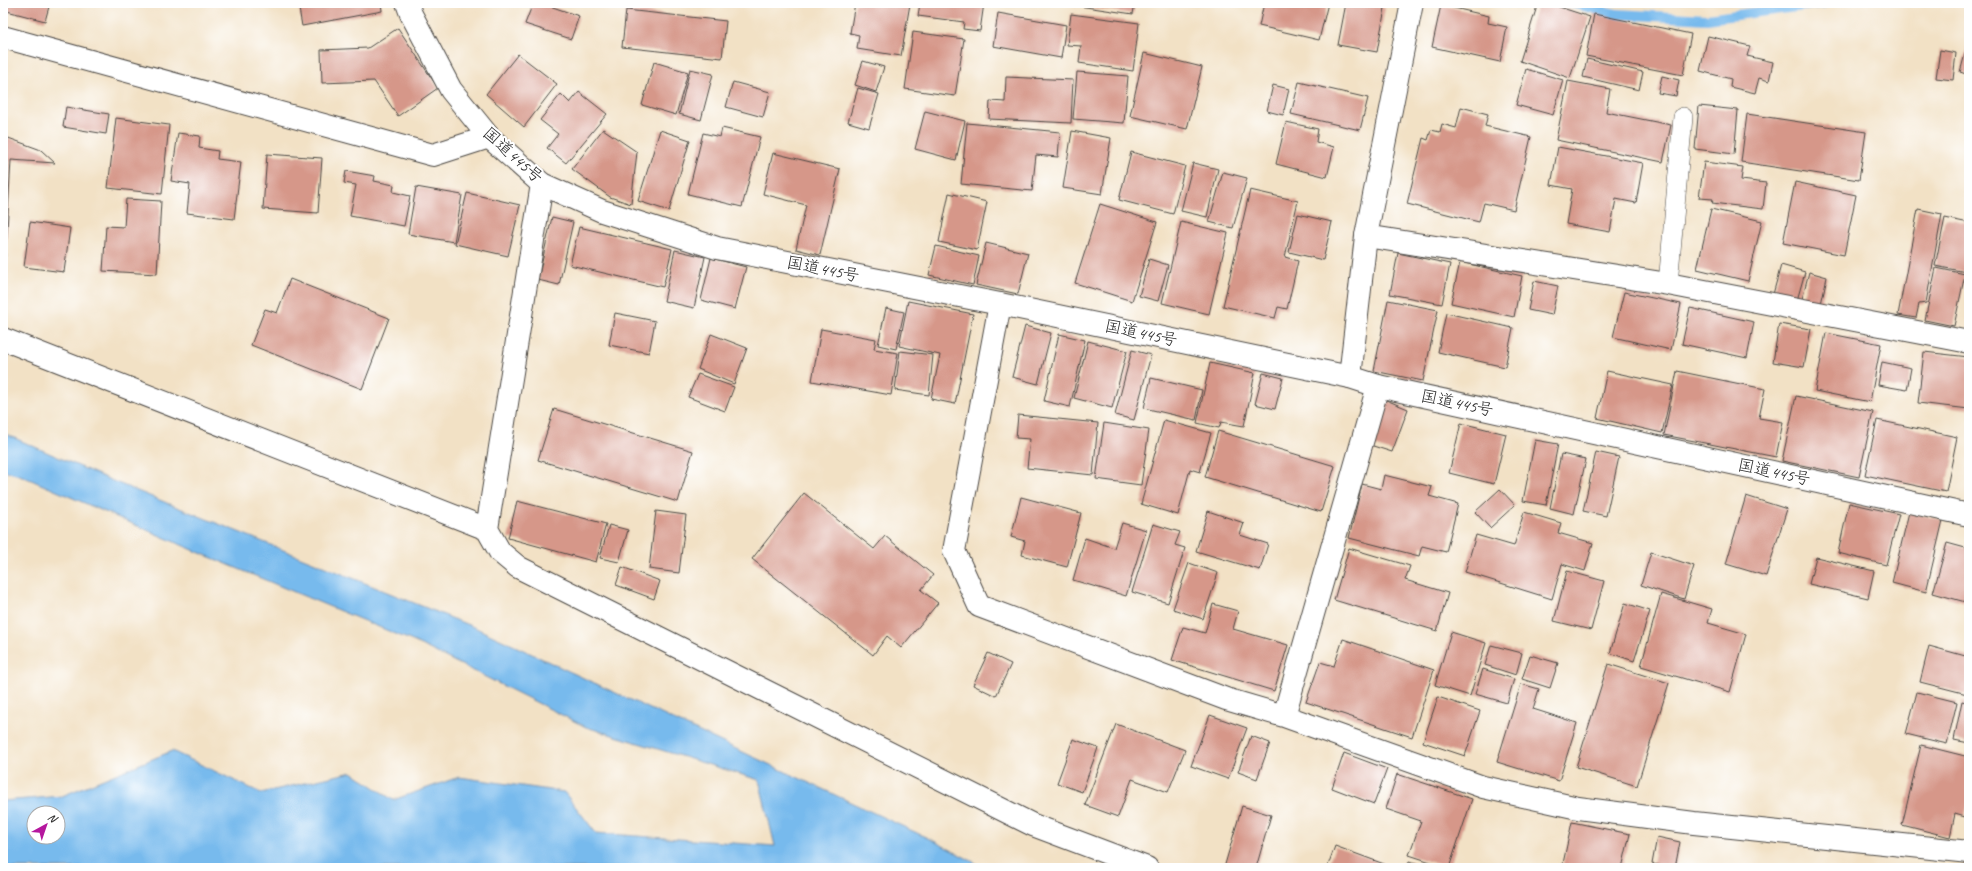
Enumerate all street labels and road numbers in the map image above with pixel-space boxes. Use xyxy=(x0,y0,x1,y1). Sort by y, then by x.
street label: 国道445号 xyxy=(478,122,548,188)
street label: 国道445号 xyxy=(785,252,861,286)
street label: 国道445号 xyxy=(1103,315,1179,351)
street label: 国道445号 xyxy=(1419,385,1495,421)
street label: 国道445号 xyxy=(1736,454,1812,490)

